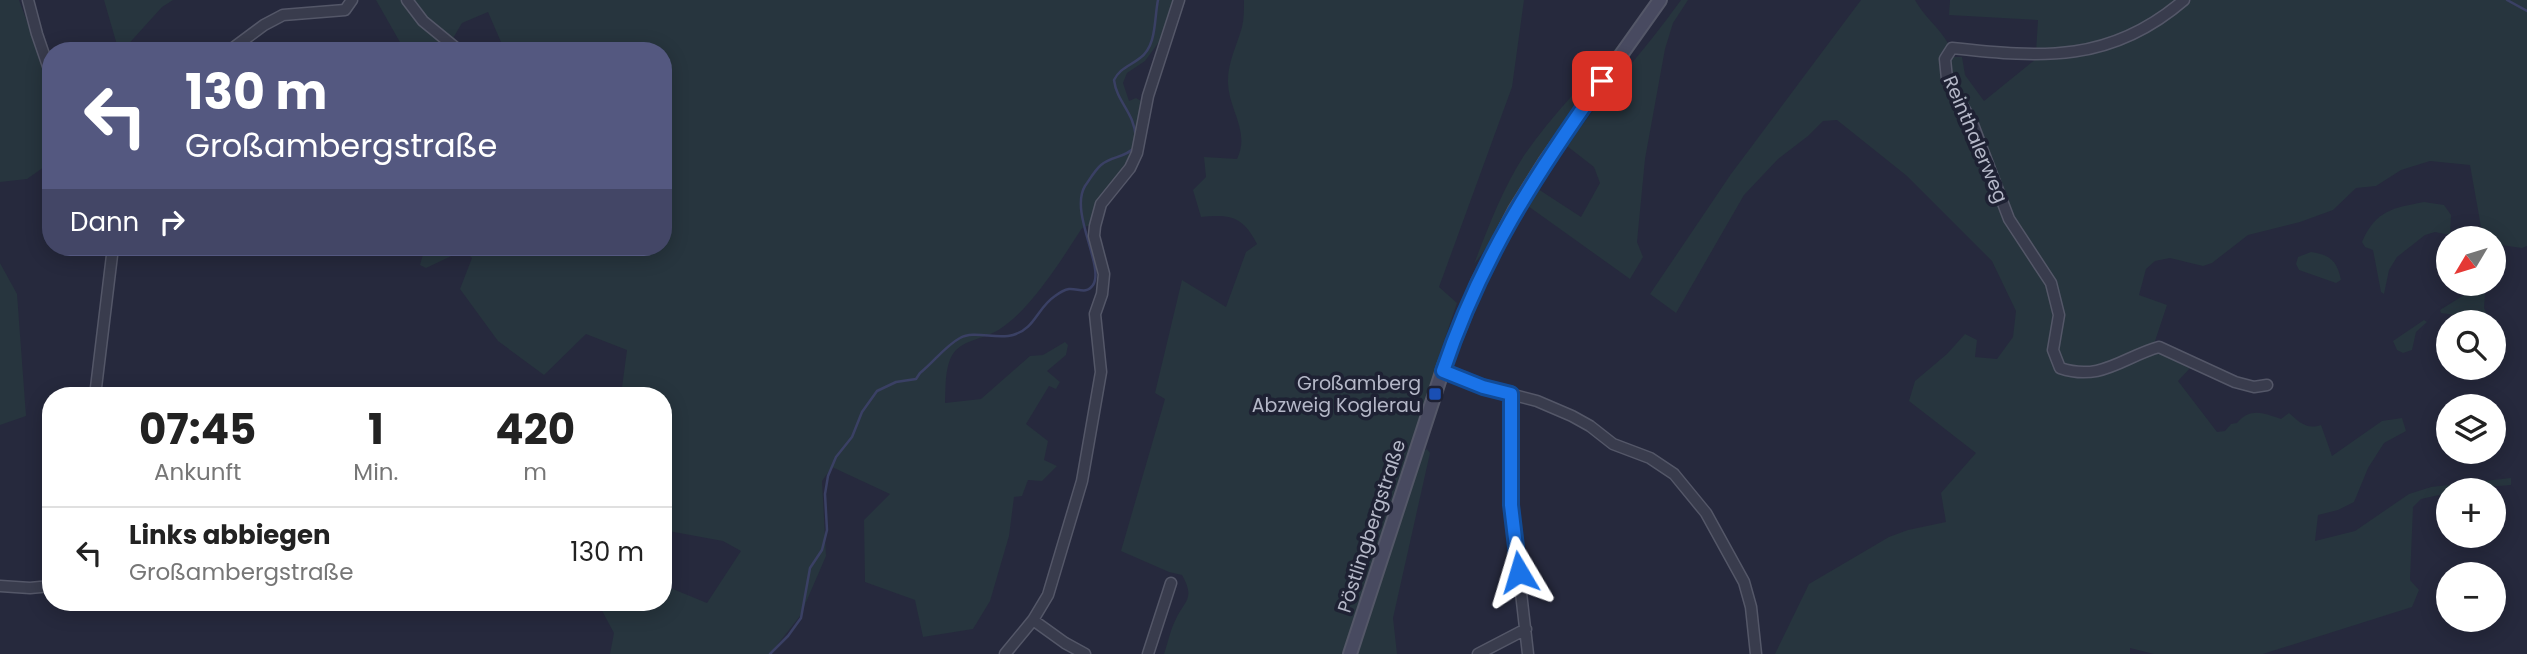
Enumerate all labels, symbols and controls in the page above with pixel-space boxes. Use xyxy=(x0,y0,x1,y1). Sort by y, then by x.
pin xyxy=(1572,51,1632,111)
text: 130 m xyxy=(185,58,327,126)
icon: arrive xyxy=(1583,62,1621,100)
icon: left xyxy=(70,70,161,161)
street label: Reinthalerweg xyxy=(1937,71,2015,207)
text: Großambergstraße xyxy=(185,123,497,168)
icon: right xyxy=(153,203,191,241)
text: Dann xyxy=(70,204,139,240)
north arrow xyxy=(2436,226,2506,296)
map controls xyxy=(2436,226,2506,632)
button: search xyxy=(2436,310,2506,380)
place label: Großamberg Abzweig Koglerau xyxy=(1252,370,1421,419)
marker: Großamberg Abzweig Koglerau xyxy=(1427,386,1443,402)
button: layers xyxy=(2436,394,2506,464)
text: 07:45 xyxy=(139,400,256,459)
text: 1 xyxy=(368,400,384,459)
text: 420 xyxy=(495,400,575,459)
street label: Pöstlingbergstraße xyxy=(1331,436,1412,616)
text: Ankunft xyxy=(154,456,241,488)
text: Min. xyxy=(353,456,398,488)
text: m xyxy=(523,456,547,488)
button: + xyxy=(2436,478,2506,548)
text: Links abbiegen xyxy=(129,517,331,553)
icon: left xyxy=(70,534,108,572)
text: 130 m xyxy=(570,534,644,570)
position arrow xyxy=(1482,535,1556,609)
text: Großambergstraße xyxy=(129,556,353,588)
button: − xyxy=(2436,562,2506,632)

